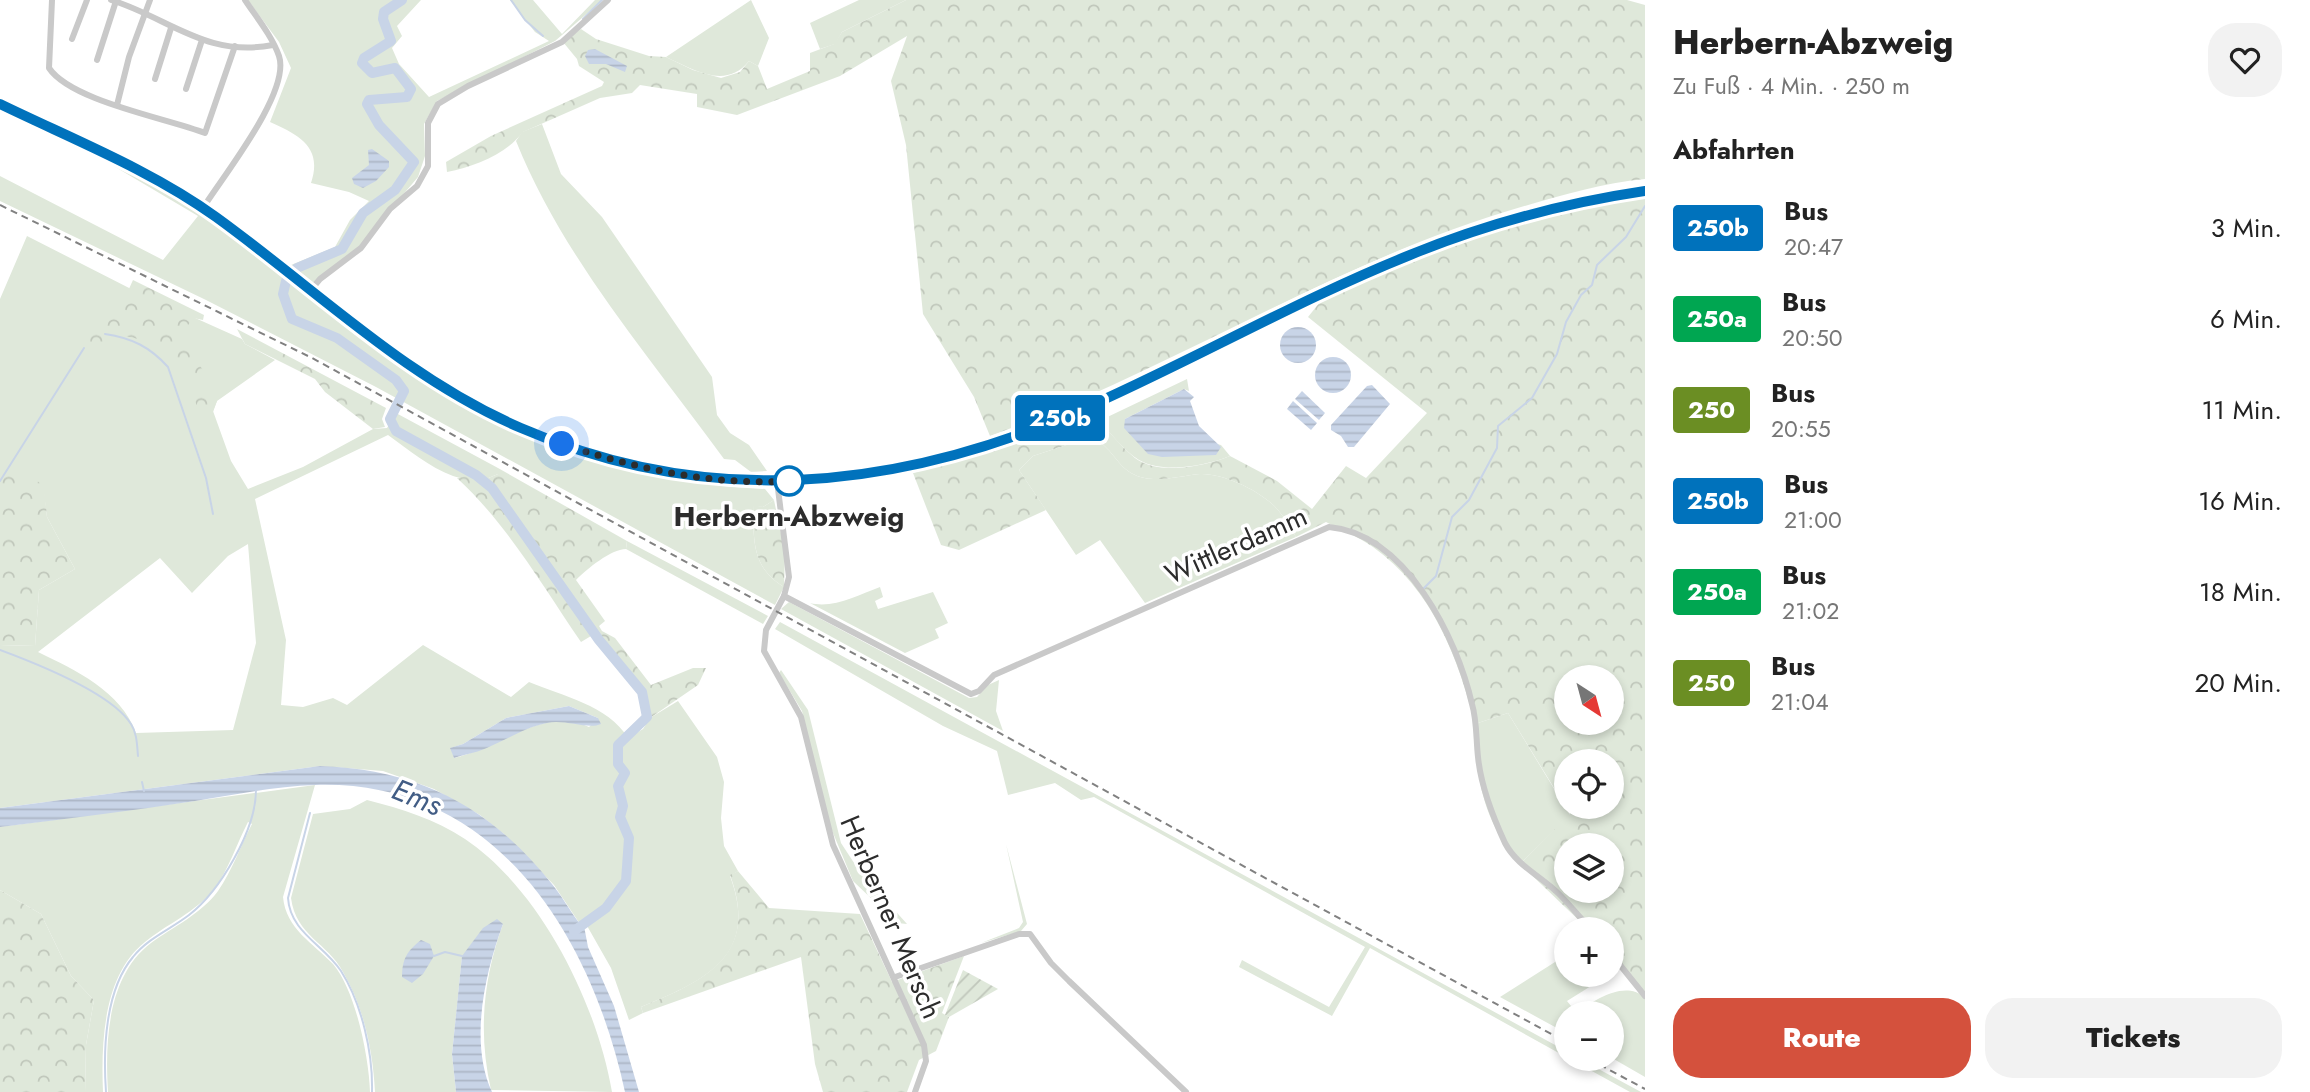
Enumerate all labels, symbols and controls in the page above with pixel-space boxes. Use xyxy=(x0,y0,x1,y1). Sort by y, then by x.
text: Herbern-Abzweig xyxy=(1673,19,1953,66)
button: heart xyxy=(2208,23,2282,97)
text: Zu Fuß · 4 Min. · 250 m xyxy=(1673,69,1910,103)
text: Abfahrten xyxy=(1673,131,1795,169)
text: Bus xyxy=(1784,192,1828,230)
text: 3 Min. xyxy=(2211,209,2282,247)
text: 250b xyxy=(1687,210,1749,245)
text: 20:47 xyxy=(1784,230,1843,264)
text: Bus xyxy=(1782,283,1826,321)
text: 6 Min. xyxy=(2210,300,2282,338)
text: 250a xyxy=(1687,301,1747,336)
text: 20:50 xyxy=(1782,321,1843,355)
text: Bus xyxy=(1771,374,1815,412)
text: 11 Min. xyxy=(2202,391,2282,429)
text: 250 xyxy=(1688,392,1735,427)
line badge: 250b xyxy=(1011,395,1109,441)
text: 250b xyxy=(1029,400,1091,435)
text: 20:55 xyxy=(1771,412,1831,446)
your location xyxy=(544,426,579,461)
text: Bus xyxy=(1784,465,1828,503)
marker: Herbern-Abzweig xyxy=(774,466,804,496)
text: 16 Min. xyxy=(2198,482,2282,520)
text: 250b xyxy=(1687,483,1749,518)
street label: Wittlerdamm xyxy=(1158,495,1314,595)
place label: Herbern-Abzweig xyxy=(674,496,904,537)
text: 21:00 xyxy=(1784,503,1842,537)
text: Bus xyxy=(1782,556,1826,594)
text: 18 Min. xyxy=(2199,573,2282,611)
text: 250a xyxy=(1687,574,1747,609)
text: 21:02 xyxy=(1782,594,1839,628)
text: Bus xyxy=(1771,647,1815,685)
text: 20 Min. xyxy=(2195,664,2282,702)
north arrow xyxy=(1554,665,1624,735)
map controls xyxy=(1554,665,1624,1071)
text: 250 xyxy=(1688,665,1735,700)
text: 21:04 xyxy=(1771,685,1829,719)
button: locate xyxy=(1554,749,1624,819)
water label: Ems xyxy=(386,768,449,826)
street label: Herberner Mersch xyxy=(830,809,952,1025)
button: layers xyxy=(1554,833,1624,903)
button: + xyxy=(1554,917,1624,987)
button: Route xyxy=(1673,998,1971,1078)
button: Tickets xyxy=(1985,998,2282,1078)
button: − xyxy=(1554,1001,1624,1071)

